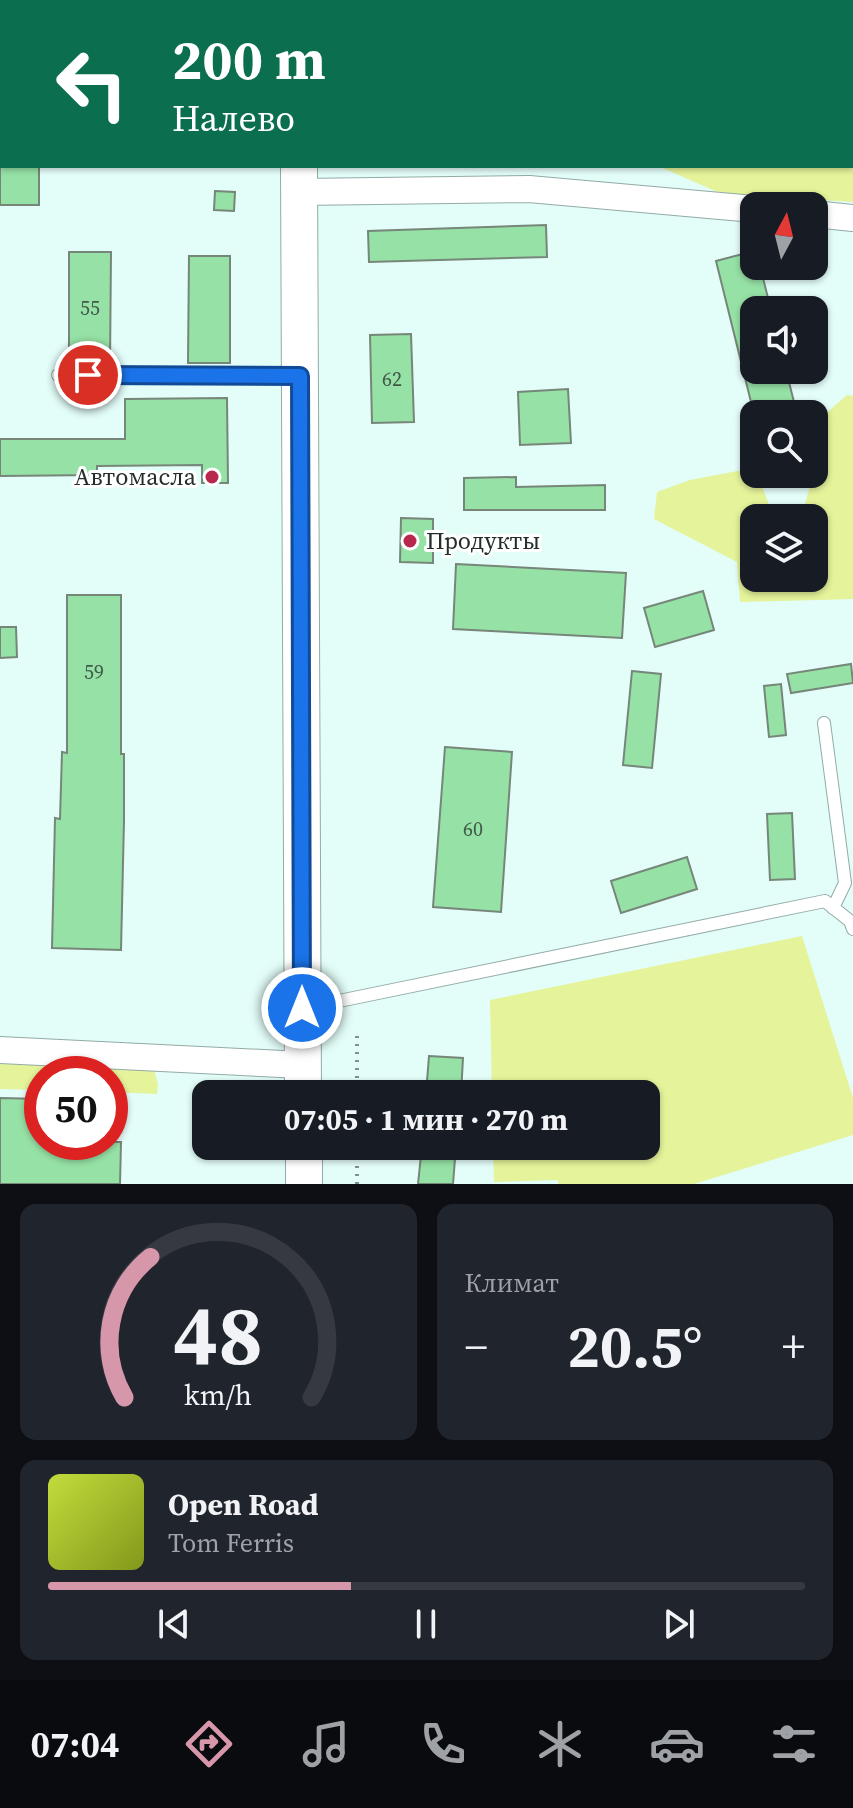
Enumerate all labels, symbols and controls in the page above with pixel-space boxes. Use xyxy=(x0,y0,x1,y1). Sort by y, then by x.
text: 200 m xyxy=(172,21,326,98)
icon: left xyxy=(40,32,144,136)
text: Налево xyxy=(172,94,295,143)
north arrow xyxy=(740,192,828,280)
map controls xyxy=(740,192,828,592)
house number: 55 xyxy=(80,294,100,322)
button: sound xyxy=(740,296,828,384)
pin xyxy=(54,341,122,409)
icon: arrive xyxy=(66,353,110,397)
house number: 62 xyxy=(382,365,402,393)
button: search xyxy=(740,400,828,488)
place label: Автомасла xyxy=(74,460,197,493)
marker: Автомасла xyxy=(203,468,221,486)
button: layers xyxy=(740,504,828,592)
place label: Продукты xyxy=(426,524,540,557)
marker: Продукты xyxy=(401,532,419,550)
house number: 59 xyxy=(84,658,104,686)
house number: 60 xyxy=(463,815,483,843)
position arrow xyxy=(260,966,344,1050)
speed limit sign: 50 xyxy=(24,1056,128,1160)
text: 07:05 · 1 мин · 270 m xyxy=(284,1099,568,1140)
text: Климат xyxy=(465,1265,559,1301)
text: 48 xyxy=(173,1278,263,1392)
text: 20.5° xyxy=(567,1305,702,1387)
text: − xyxy=(465,1316,488,1377)
text: + xyxy=(782,1316,805,1377)
text: km/h xyxy=(184,1375,252,1415)
text: Open Road xyxy=(168,1484,319,1525)
text: Tom Ferris xyxy=(168,1525,294,1561)
icon: previous xyxy=(152,1602,196,1646)
icon: pause xyxy=(404,1602,448,1646)
icon: next xyxy=(657,1602,701,1646)
icon: directions xyxy=(181,1716,237,1772)
icon: music xyxy=(298,1716,354,1772)
icon: phone xyxy=(415,1716,471,1772)
icon: climate xyxy=(532,1716,588,1772)
icon: car xyxy=(649,1716,705,1772)
icon: filters xyxy=(766,1716,822,1772)
text: 07:04 xyxy=(31,1720,119,1769)

